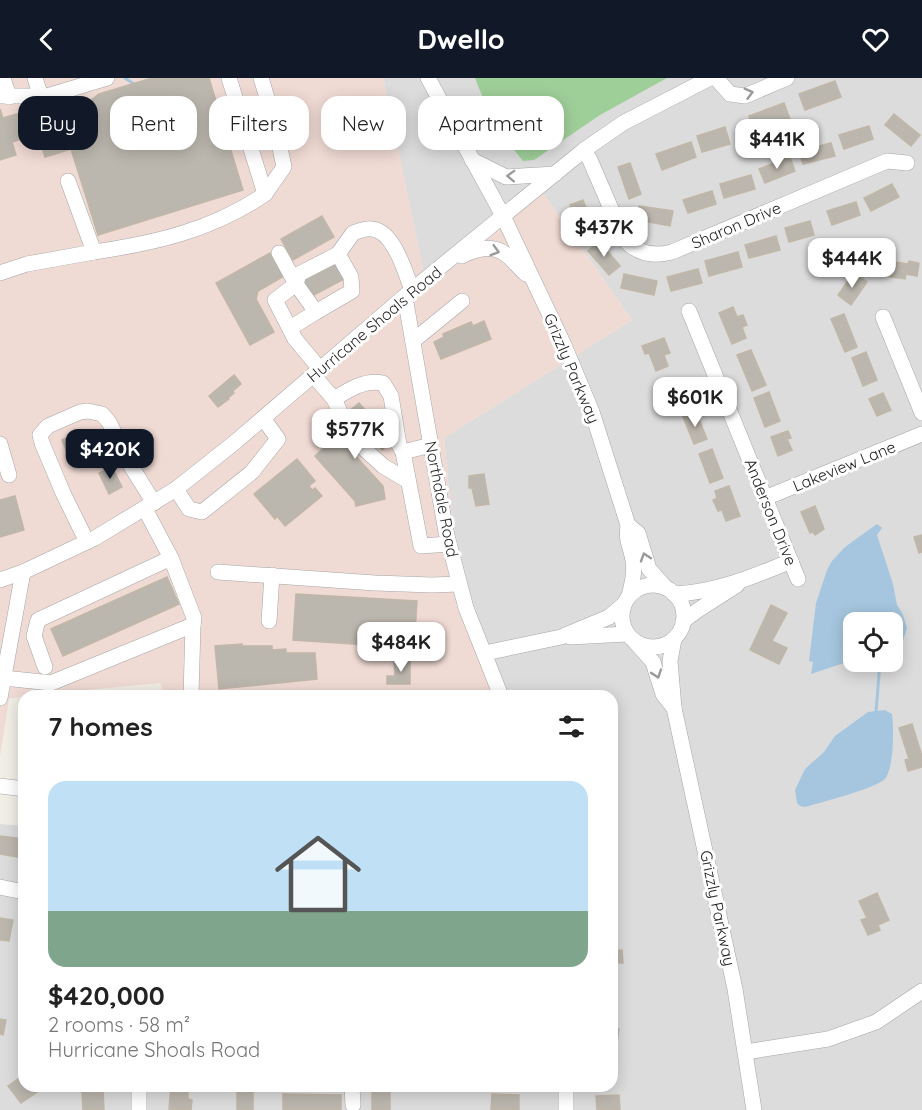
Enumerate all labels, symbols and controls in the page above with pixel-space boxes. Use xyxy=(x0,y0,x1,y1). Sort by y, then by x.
text: Dwello xyxy=(417,22,505,56)
icon: back xyxy=(30,23,63,56)
icon: heart xyxy=(859,23,892,56)
one-way arrow xyxy=(744,88,754,100)
chip: Buy xyxy=(18,96,98,150)
chip: Rent xyxy=(110,96,197,150)
chip: Filters xyxy=(209,96,309,150)
chip: New xyxy=(321,96,406,150)
chip: Apartment xyxy=(418,96,564,150)
pin: $441K xyxy=(735,119,819,170)
text: $441K xyxy=(749,126,805,151)
one-way arrow xyxy=(507,169,516,182)
street label: Sharon Drive xyxy=(688,197,784,253)
pin: $437K xyxy=(562,207,646,258)
text: $437K xyxy=(575,214,633,239)
pin: $444K xyxy=(810,238,894,289)
one-way arrow xyxy=(489,244,500,256)
text: $444K xyxy=(822,245,882,270)
street label: Hurricane Shoals Road xyxy=(303,262,445,386)
street label: Grizzly Parkway xyxy=(540,310,604,426)
pin: $601K xyxy=(653,377,737,428)
text: $601K xyxy=(667,384,723,409)
pin: $577K xyxy=(313,409,397,460)
text: $577K xyxy=(326,416,384,441)
pin: $420K xyxy=(68,429,152,480)
text: $420K xyxy=(80,436,140,461)
street label: Lakeview Lane xyxy=(790,436,898,496)
street label: Northdale Road xyxy=(421,439,463,559)
street label: Anderson Drive xyxy=(740,455,802,569)
one-way arrow xyxy=(640,552,653,563)
map controls xyxy=(843,612,903,672)
button: locate xyxy=(843,612,903,672)
pin: $484K xyxy=(359,622,443,673)
text: $484K xyxy=(371,629,431,654)
one-way arrow xyxy=(649,668,662,679)
text: 7 homes xyxy=(48,710,153,743)
icon: filters xyxy=(555,710,588,743)
icon: home xyxy=(264,820,372,928)
street label: Grizzly Parkway xyxy=(696,848,740,968)
text: $420,000 xyxy=(48,979,165,1012)
text: 2 rooms · 58 m² xyxy=(48,1012,190,1037)
text: Hurricane Shoals Road xyxy=(48,1037,260,1062)

